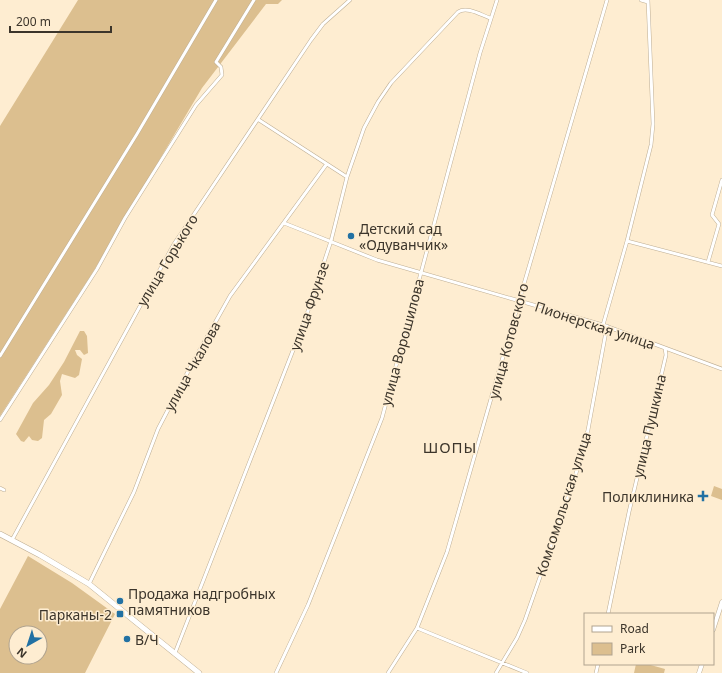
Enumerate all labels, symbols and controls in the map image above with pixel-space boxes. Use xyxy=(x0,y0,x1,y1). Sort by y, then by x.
scale bar xyxy=(10,8,111,34)
text: 200 m xyxy=(16,13,51,30)
street label: улица Горького xyxy=(132,210,202,310)
place label: Детский сад «Одуванчик» xyxy=(359,219,448,254)
marker: Детский сад «Одуванчик» xyxy=(346,231,356,241)
street label: улица Фрунзе xyxy=(285,259,333,353)
street label: улица Ворошилова xyxy=(376,276,428,408)
street label: улица Котовского xyxy=(483,281,533,401)
street label: Пионерская улица xyxy=(532,297,658,353)
street label: улица Чкалова xyxy=(159,318,225,414)
street label: улица Пушкина xyxy=(628,372,670,480)
street label: Комсомольская улица xyxy=(531,429,595,579)
district label: ШОПЫ xyxy=(423,437,477,457)
place label: Поликлиника xyxy=(602,487,694,506)
marker: Поликлиника xyxy=(697,490,709,502)
place label: Продажа надгробных памятников xyxy=(128,584,276,619)
marker: Продажа надгробных памятников xyxy=(115,596,125,606)
place label: Парканы-2 xyxy=(39,605,112,624)
marker: Парканы-2 xyxy=(115,609,125,619)
legend xyxy=(584,613,714,665)
text: Road xyxy=(620,620,649,637)
north arrow xyxy=(8,625,48,665)
place label: В/Ч xyxy=(135,630,159,649)
marker: В/Ч xyxy=(122,634,132,644)
text: Park xyxy=(620,640,646,657)
text: N xyxy=(13,645,30,662)

